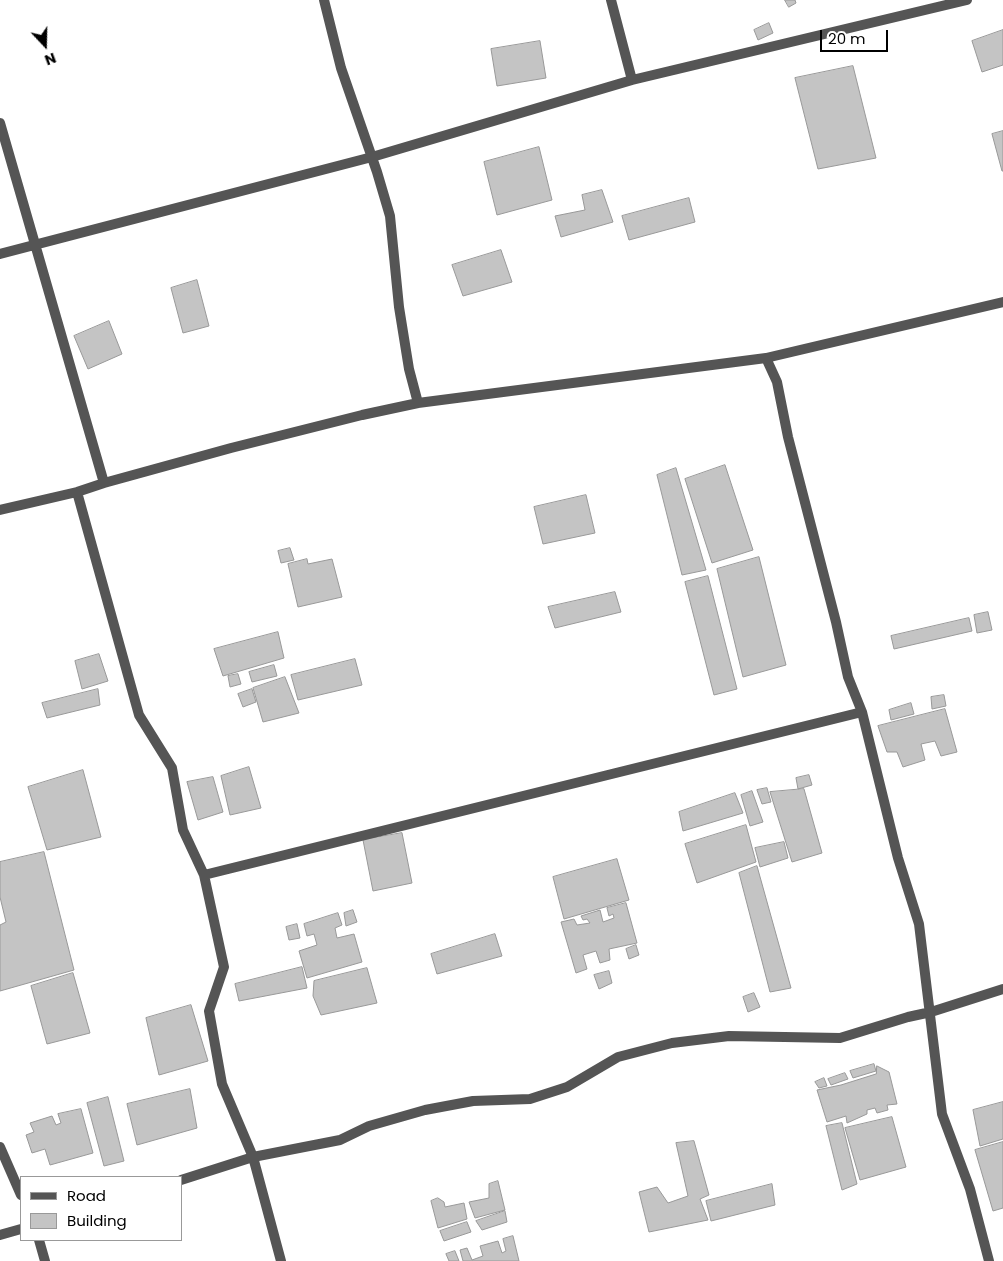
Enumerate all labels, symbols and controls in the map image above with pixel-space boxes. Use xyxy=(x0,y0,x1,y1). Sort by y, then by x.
north arrow xyxy=(20,20,70,70)
scale bar xyxy=(823,20,890,52)
text: 20 m xyxy=(828,28,866,49)
text: N xyxy=(42,48,59,70)
legend xyxy=(20,1176,182,1241)
text: Road xyxy=(67,1185,106,1206)
text: Building xyxy=(67,1210,127,1231)

